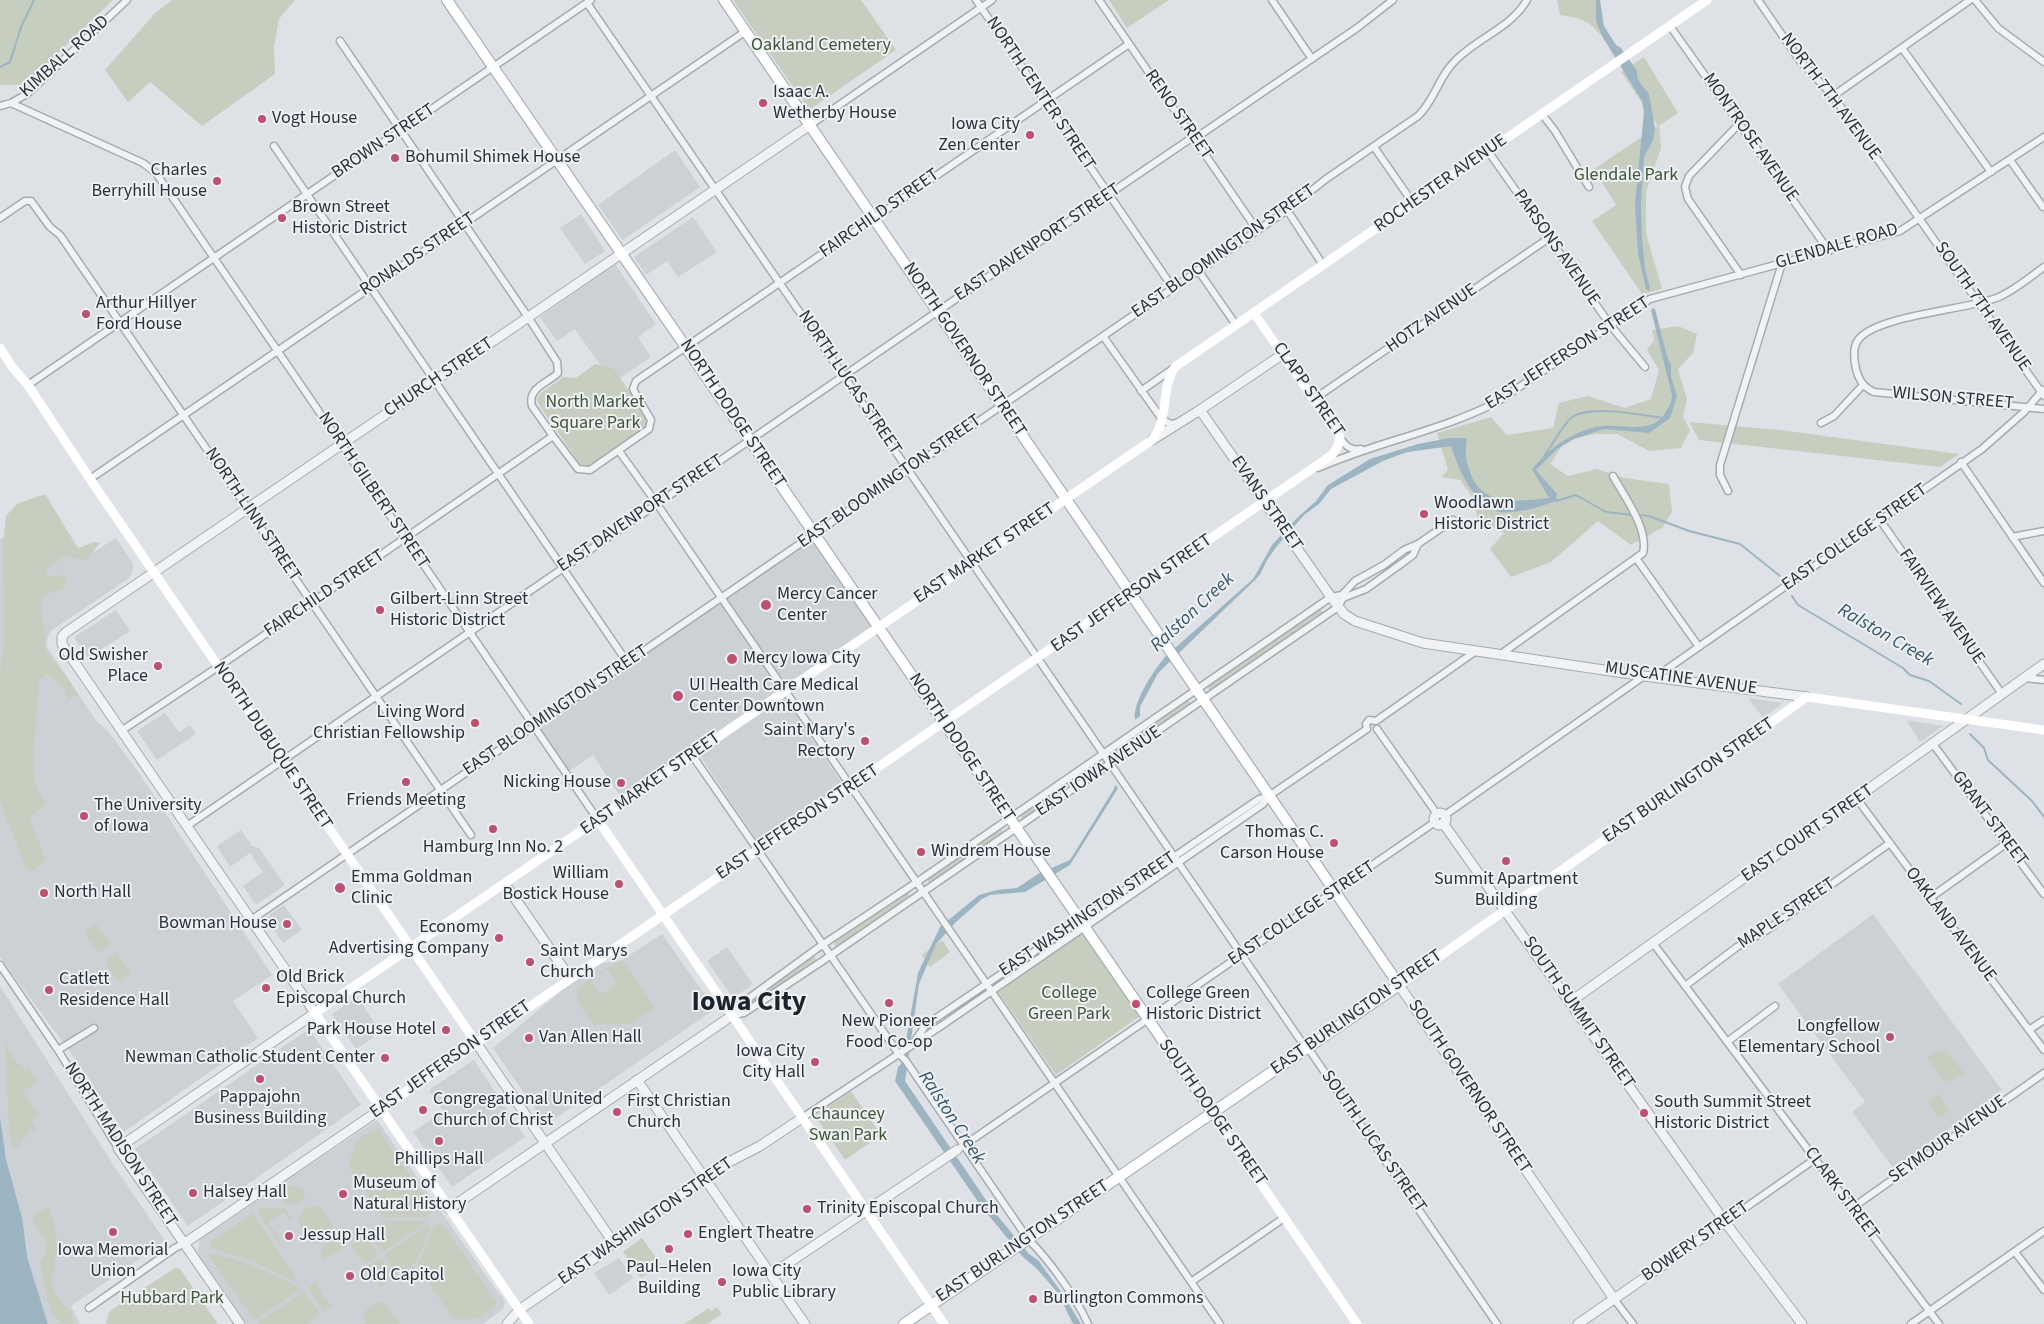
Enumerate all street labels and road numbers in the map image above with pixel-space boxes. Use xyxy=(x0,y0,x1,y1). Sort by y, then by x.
street label: KIMBALL ROAD xyxy=(16,11,114,103)
street label: NORTH CENTER STREET xyxy=(981,13,1099,175)
street label: NORTH 7TH AVENUE xyxy=(1775,29,1885,165)
street label: RENO STREET xyxy=(1139,66,1217,164)
street label: MONTROSE AVENUE xyxy=(1697,69,1803,207)
street label: BROWN STREET xyxy=(328,100,440,184)
street label: ROCHESTER AVENUE xyxy=(1371,130,1511,238)
street label: FAIRCHILD STREET xyxy=(816,165,944,263)
street label: EAST DAVENPORT STREET xyxy=(951,179,1125,307)
street label: EAST BLOOMINGTON STREET xyxy=(1128,180,1320,324)
street label: PARSONS AVENUE xyxy=(1508,186,1604,310)
street label: RONALDS STREET xyxy=(356,208,480,302)
street label: GLENDALE ROAD xyxy=(1773,219,1901,275)
street label: SOUTH 7TH AVENUE xyxy=(1929,238,2035,376)
street label: NORTH GOVERNOR STREET xyxy=(898,259,1030,441)
street label: HOTZ AVENUE xyxy=(1382,280,1482,358)
street label: EAST JEFFERSON STREET xyxy=(1482,293,1654,415)
street label: NORTH LUCAS STREET xyxy=(793,307,905,459)
street label: CHURCH STREET xyxy=(380,333,498,423)
street label: NORTH DODGE STREET xyxy=(674,336,790,492)
street label: CLAPP STREET xyxy=(1267,339,1349,441)
street label: WILSON STREET xyxy=(1891,383,2015,415)
street label: NORTH GILBERT STREET xyxy=(313,409,433,573)
street label: EAST BLOOMINGTON STREET xyxy=(794,410,986,554)
street label: NORTH LINN STREET xyxy=(199,444,305,586)
street label: EAST DAVENPORT STREET xyxy=(554,450,728,578)
street label: EVANS STREET xyxy=(1225,452,1307,556)
street label: EAST COLLEGE STREET xyxy=(1778,480,1932,596)
street label: EAST MARKET STREET xyxy=(910,499,1060,609)
street label: EAST JEFFERSON STREET xyxy=(1047,530,1217,658)
street label: FAIRVIEW AVENUE xyxy=(1893,545,1989,669)
street label: FAIRCHILD STREET xyxy=(261,546,389,642)
street label: EAST BLOOMINGTON STREET xyxy=(459,641,653,781)
street label: NORTH DUBUQUE STREET xyxy=(208,658,336,834)
street label: MUSCATINE AVENUE xyxy=(1604,658,1758,700)
street label: NORTH DODGE STREET xyxy=(903,670,1019,826)
street label: EAST BURLINGTON STREET xyxy=(1599,714,1779,848)
street label: EAST IOWA AVENUE xyxy=(1032,722,1166,822)
street label: EAST MARKET STREET xyxy=(577,728,725,840)
street label: EAST JEFFERSON STREET xyxy=(712,760,884,886)
street label: GRANT STREET xyxy=(1946,767,2032,871)
street label: EAST COURT STREET xyxy=(1738,780,1878,888)
street label: EAST WASHINGTON STREET xyxy=(996,848,1180,982)
street label: EAST COLLEGE STREET xyxy=(1224,857,1380,971)
street label: OAKLAND AVENUE xyxy=(1900,863,2000,987)
street label: MAPLE STREET xyxy=(1734,874,1840,954)
street label: SOUTH SUMMIT STREET xyxy=(1517,933,1639,1093)
street label: EAST BURLINGTON STREET xyxy=(1267,946,1447,1080)
street label: EAST JEFFERSON STREET xyxy=(366,996,536,1124)
street label: SOUTH GOVERNOR STREET xyxy=(1403,996,1535,1178)
street label: SOUTH DODGE STREET xyxy=(1153,1035,1271,1191)
street label: NORTH MADISON STREET xyxy=(59,1059,181,1231)
street label: SOUTH LUCAS STREET xyxy=(1316,1067,1430,1217)
street label: SEYMOUR AVENUE xyxy=(1885,1091,2011,1189)
street label: CLARK STREET xyxy=(1799,1143,1883,1245)
street label: EAST WASHINGTON STREET xyxy=(554,1153,738,1291)
street label: EAST BURLINGTON STREET xyxy=(932,1176,1114,1308)
street label: BOWERY STREET xyxy=(1638,1197,1754,1287)

